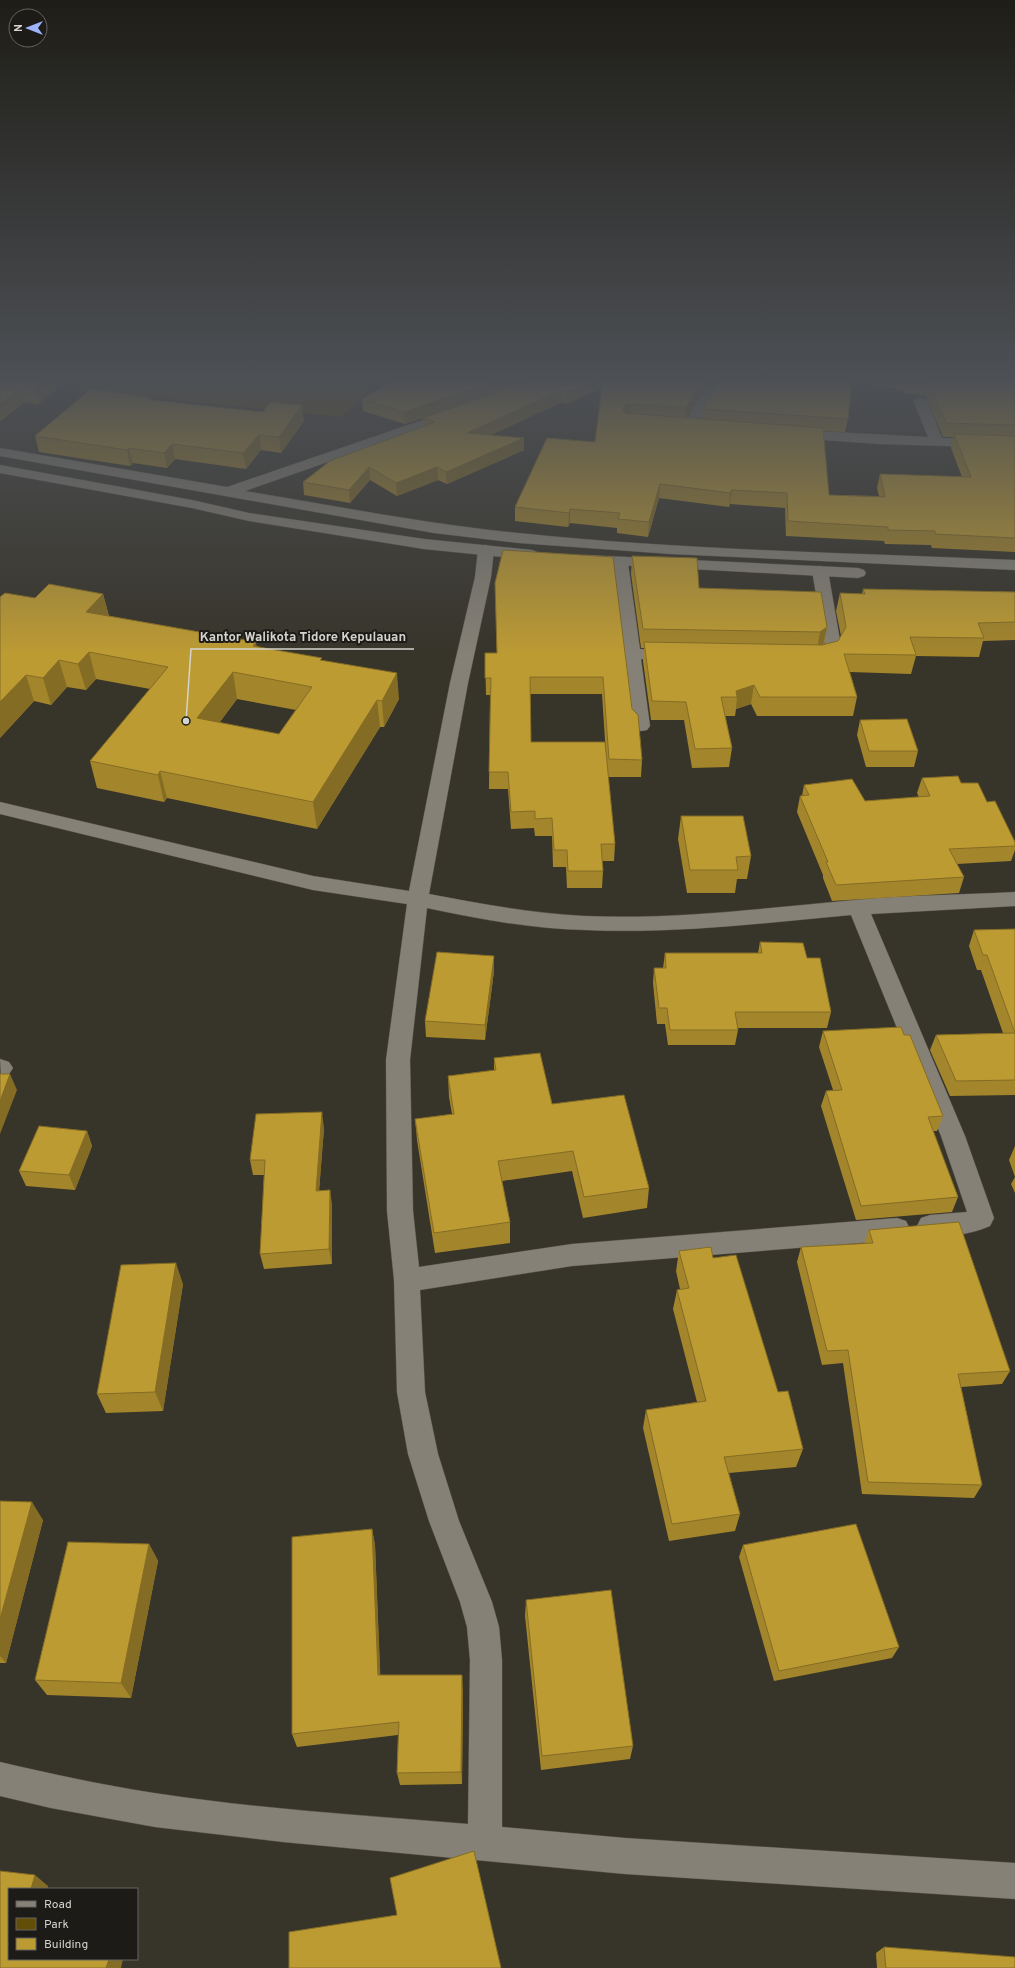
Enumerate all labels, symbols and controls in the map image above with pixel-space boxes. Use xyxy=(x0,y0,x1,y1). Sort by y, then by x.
north arrow xyxy=(8,8,48,48)
text: N xyxy=(12,24,26,32)
callout: Kantor Walikota Tidore Kepulauan xyxy=(191,624,414,649)
text: Kantor Walikota Tidore Kepulauan xyxy=(200,630,406,646)
legend xyxy=(8,1888,138,1960)
text: Road xyxy=(44,1897,72,1913)
text: Park xyxy=(44,1917,69,1933)
text: Building xyxy=(44,1937,88,1953)

